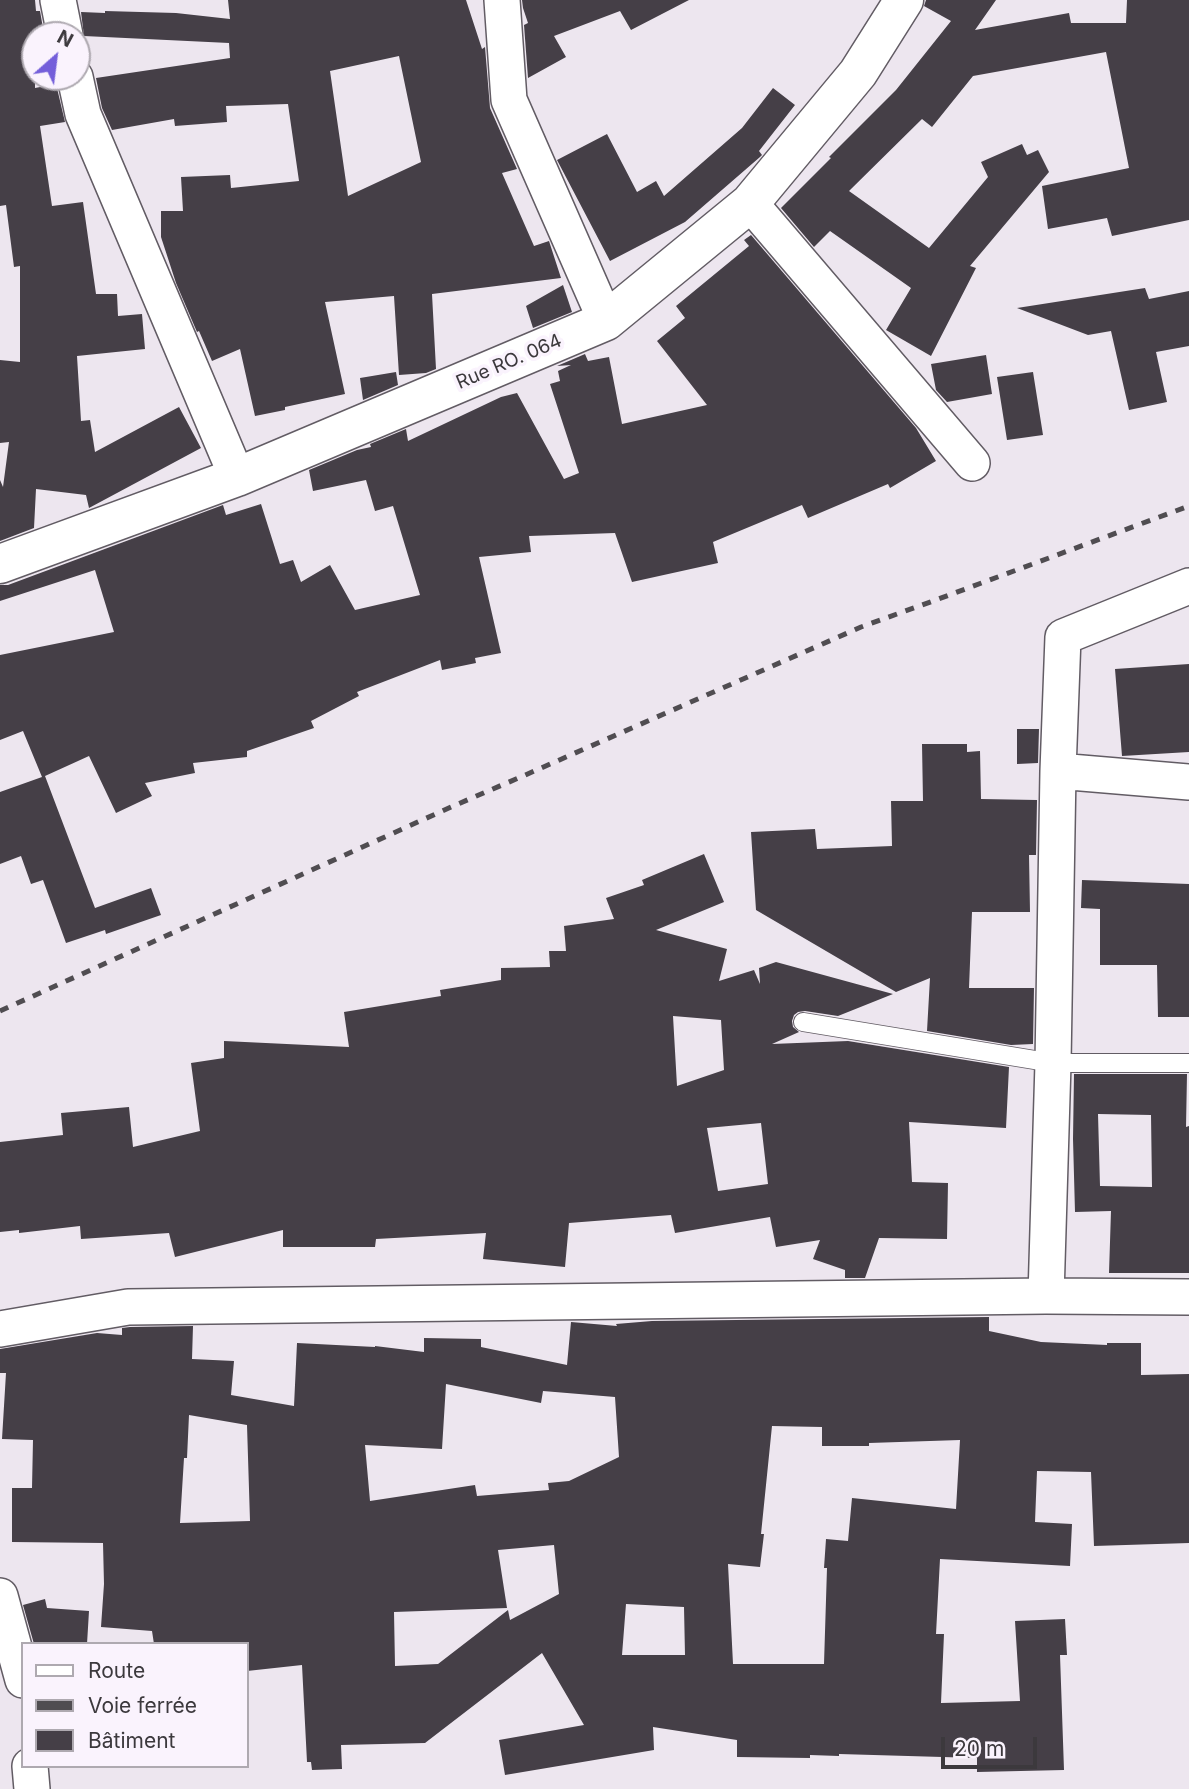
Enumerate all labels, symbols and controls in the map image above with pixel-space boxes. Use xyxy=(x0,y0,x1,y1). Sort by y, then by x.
north arrow xyxy=(21,21,91,91)
text: N xyxy=(53,25,77,52)
street label: Rue RO. 064 xyxy=(453,329,565,395)
legend xyxy=(21,1642,248,1768)
text: Route xyxy=(88,1658,145,1683)
text: Voie ferrée xyxy=(88,1693,197,1718)
scale bar xyxy=(944,1722,1040,1766)
text: Bâtiment xyxy=(88,1728,175,1753)
text: 20 m xyxy=(954,1736,1004,1761)

